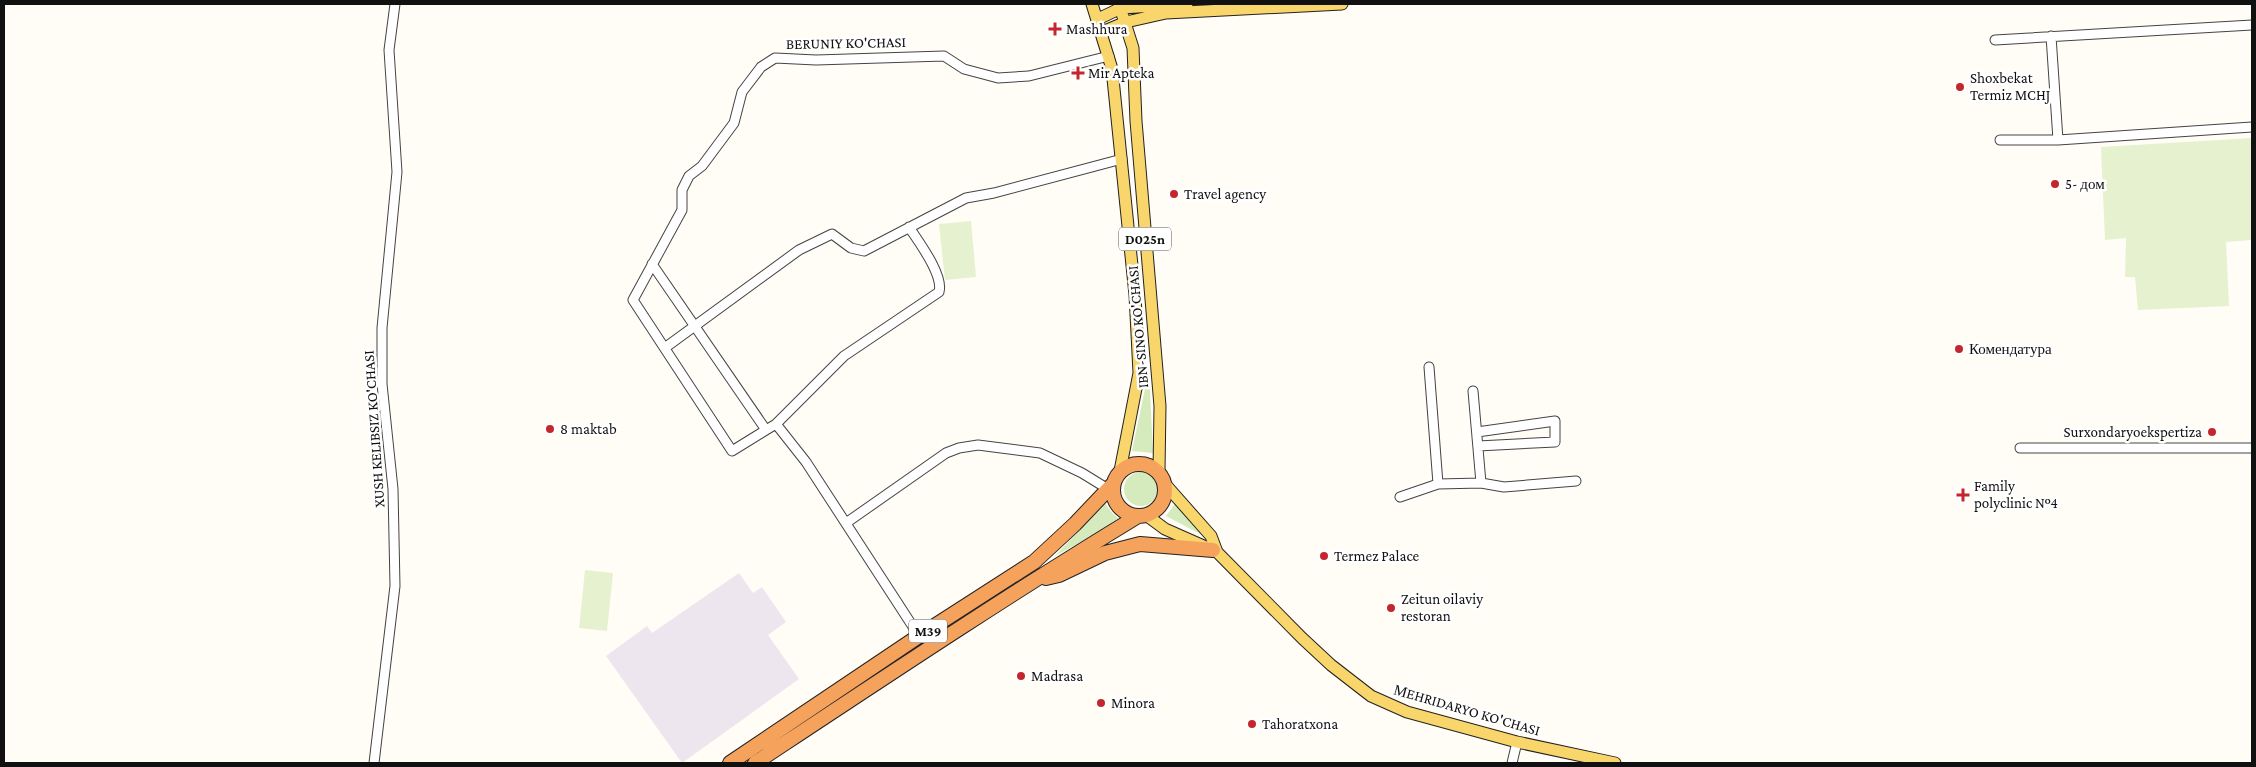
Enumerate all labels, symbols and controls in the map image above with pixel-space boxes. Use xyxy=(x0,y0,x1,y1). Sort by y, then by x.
place label: Mashhura xyxy=(1066,21,1127,37)
marker: Mashhura xyxy=(1048,22,1062,36)
street label: BERUNIY KO'CHASI xyxy=(786,34,906,52)
place label: Mir Apteka xyxy=(1088,65,1154,82)
marker: Mir Apteka xyxy=(1072,67,1084,79)
place label: Shoxbekat Termiz MCHJ xyxy=(1970,70,2050,104)
marker: Shoxbekat Termiz MCHJ xyxy=(1954,81,1966,93)
place label: 5- дом xyxy=(2065,176,2105,192)
marker: 5- дом xyxy=(2049,178,2061,190)
place label: Travel agency xyxy=(1184,186,1266,203)
marker: Travel agency xyxy=(1168,188,1180,200)
road number: D025n xyxy=(1119,228,1171,250)
street label: IBN-SINO KO'CHASI xyxy=(1125,265,1151,389)
place label: Комендатура xyxy=(1969,341,2052,357)
marker: Комендатура xyxy=(1953,343,1965,355)
street label: XUSH KELIBSIZ KO'CHASI xyxy=(361,350,387,508)
place label: 8 maktab xyxy=(560,421,617,437)
marker: 8 maktab xyxy=(544,423,556,435)
place label: Surxondaryoekspertiza xyxy=(2064,424,2202,441)
marker: Surxondaryoekspertiza xyxy=(2206,426,2218,438)
place label: Family polyclinic №4 xyxy=(1974,478,2058,512)
marker: Family polyclinic №4 xyxy=(1956,488,1970,502)
place label: Termez Palace xyxy=(1334,548,1420,564)
marker: Termez Palace xyxy=(1318,550,1330,562)
place label: Zeitun oilaviy restoran xyxy=(1401,591,1483,624)
marker: Zeitun oilaviy restoran xyxy=(1385,602,1397,614)
road number: M39 xyxy=(909,620,947,642)
place label: Madrasa xyxy=(1031,668,1083,684)
marker: Madrasa xyxy=(1015,670,1027,682)
street label: МEHRIDARYO KO'CHASI xyxy=(1392,681,1542,739)
place label: Minora xyxy=(1111,695,1155,711)
marker: Minora xyxy=(1095,697,1107,709)
place label: Tahoratxona xyxy=(1262,716,1338,732)
marker: Tahoratxona xyxy=(1246,718,1258,730)

